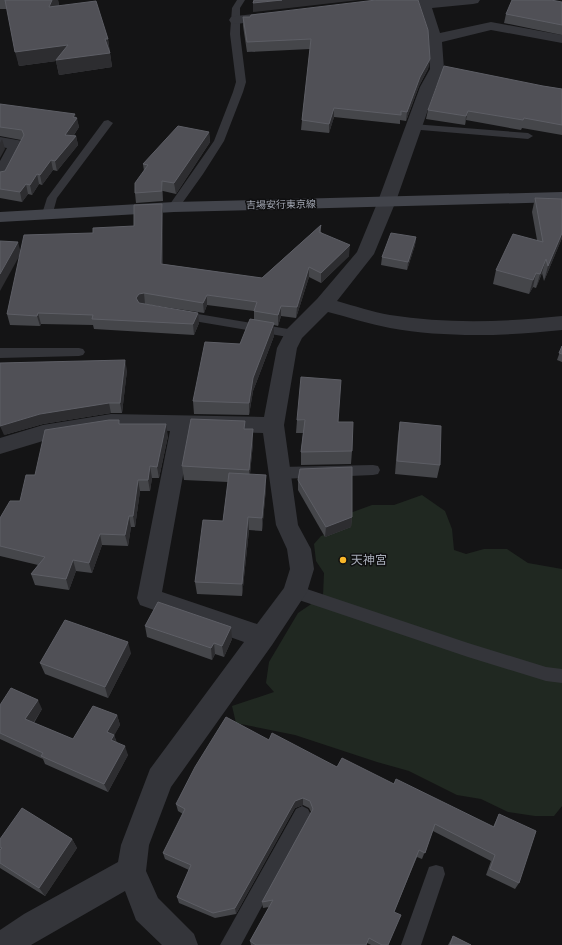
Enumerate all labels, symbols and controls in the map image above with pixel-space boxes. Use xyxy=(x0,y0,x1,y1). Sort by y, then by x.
street label: 吉場安行東京線 xyxy=(246,196,316,212)
place label: 天神宮 xyxy=(351,551,387,568)
marker: 天神宮 xyxy=(338,555,348,565)

